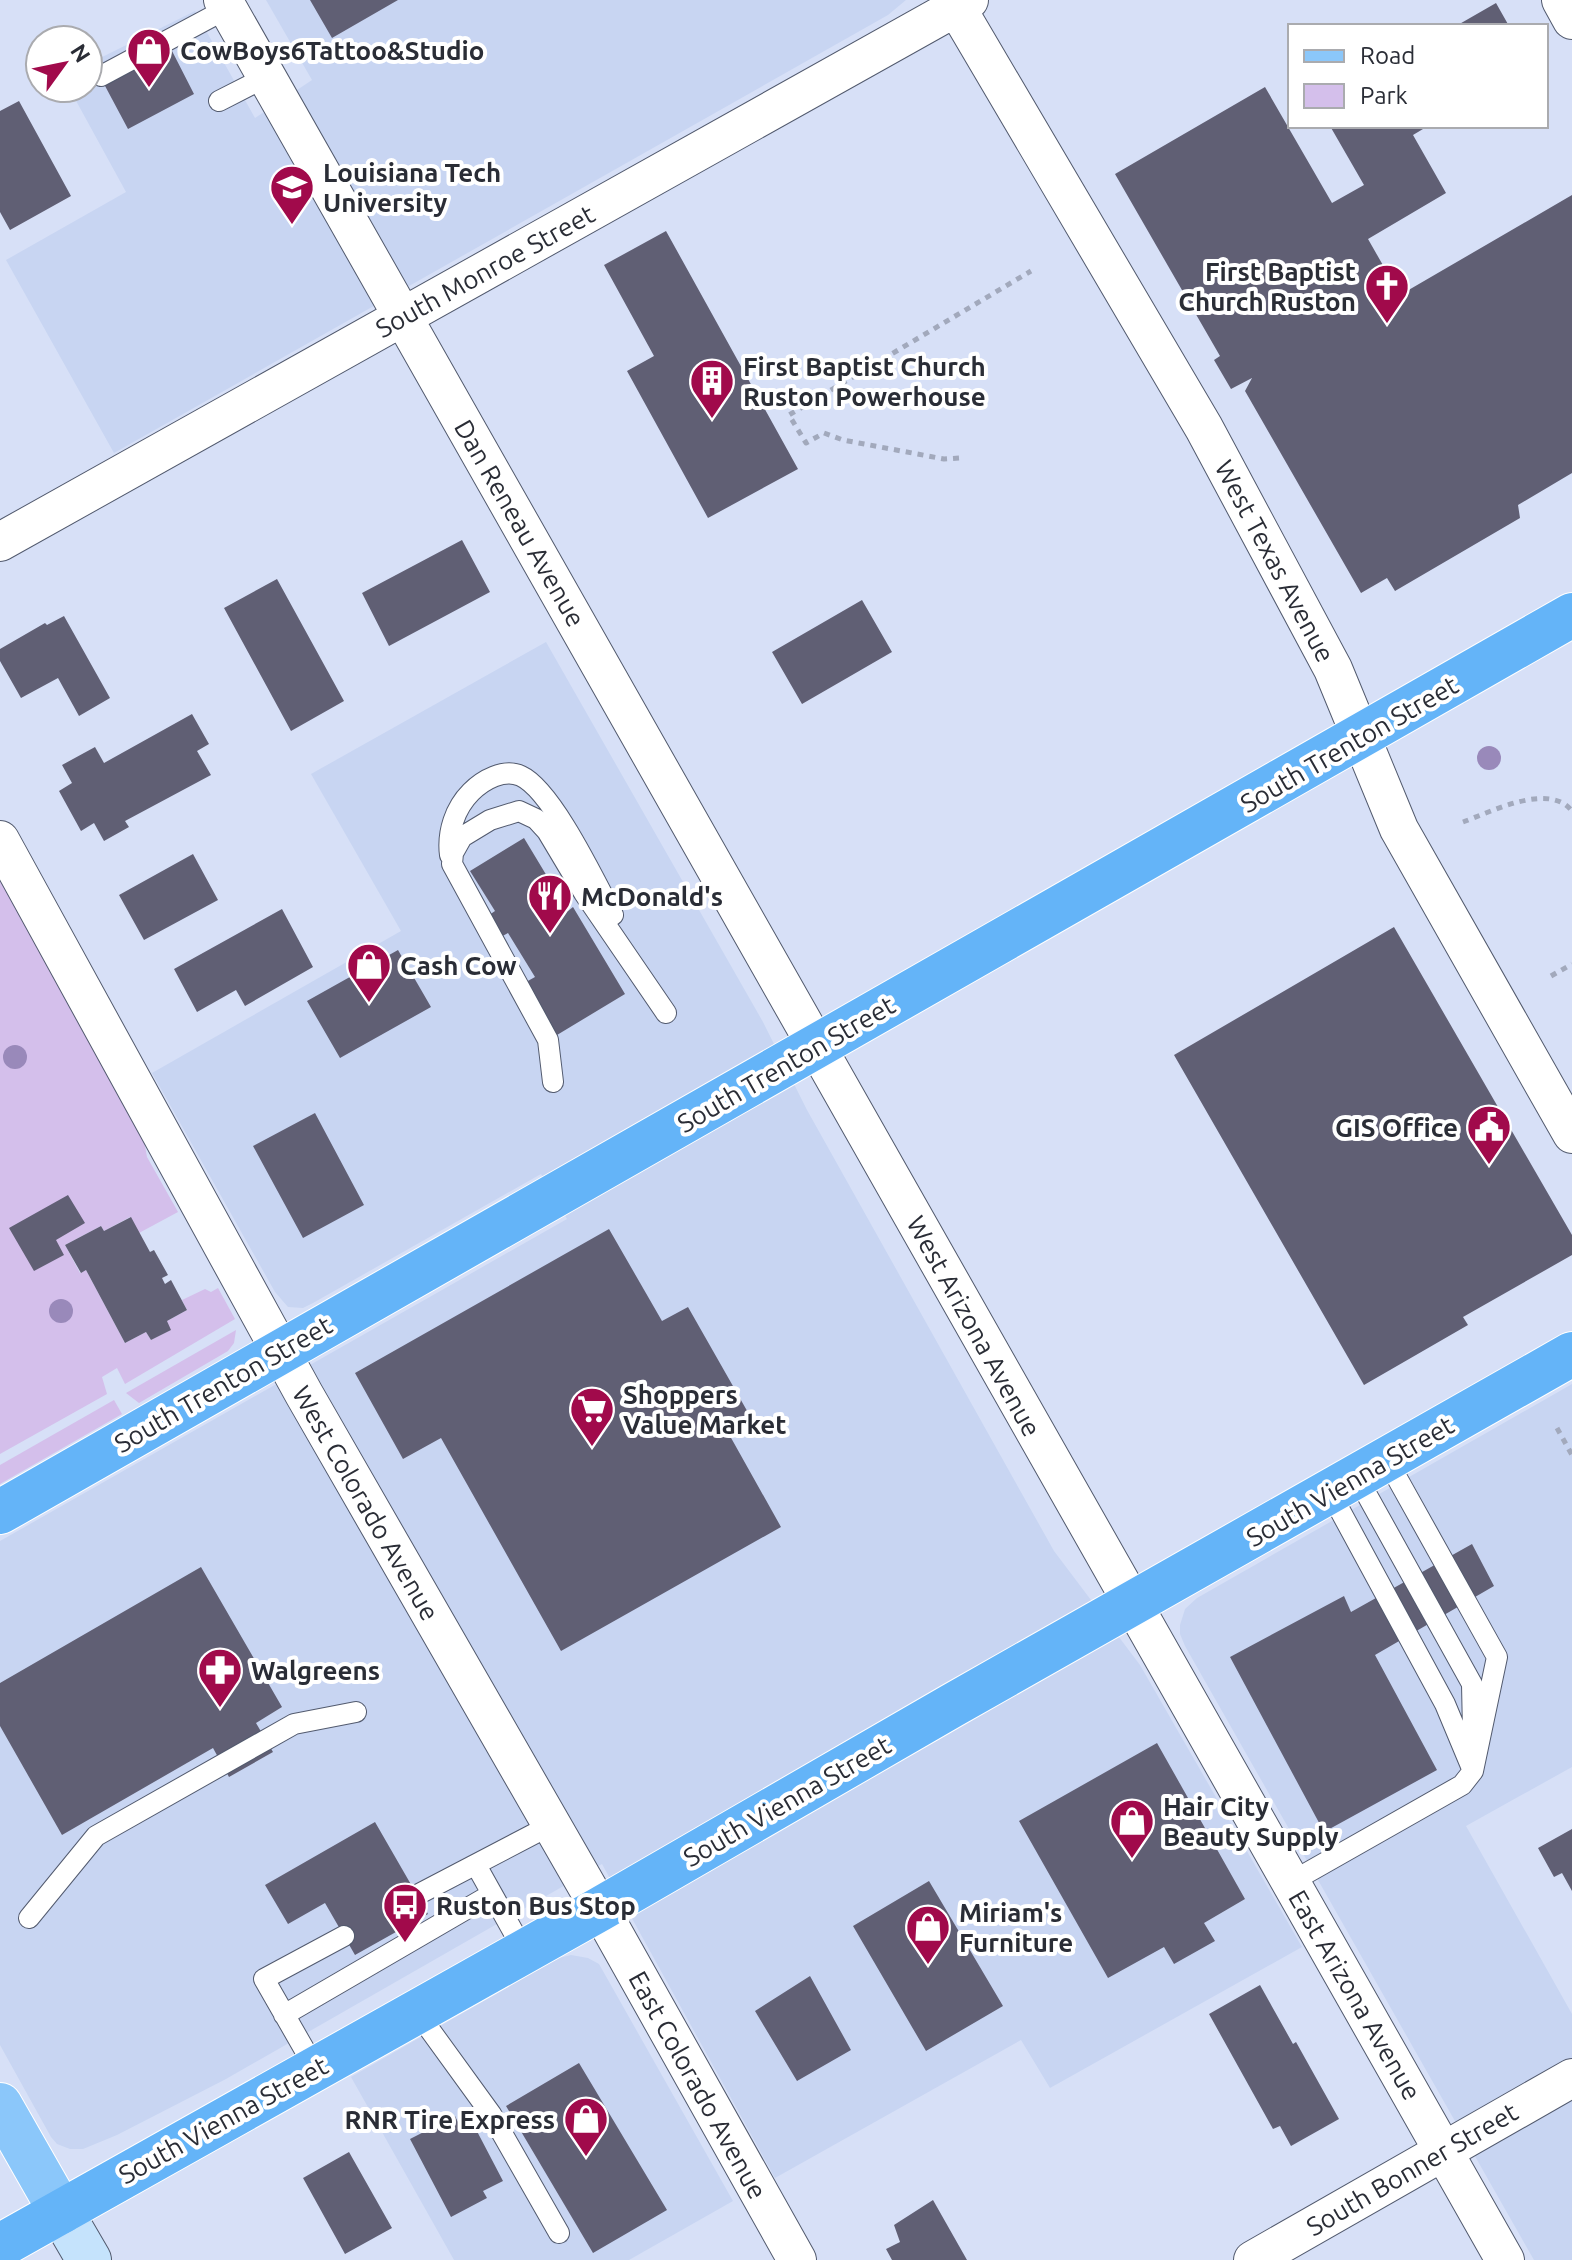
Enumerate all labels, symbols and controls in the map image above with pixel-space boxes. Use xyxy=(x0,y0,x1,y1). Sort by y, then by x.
north arrow xyxy=(24,24,104,104)
legend xyxy=(1288,24,1548,128)
shop icon: CowBoys6Tattoo&Studio xyxy=(125,26,173,89)
place label: CowBoys6Tattoo&Studio xyxy=(180,36,484,65)
text: N xyxy=(66,39,96,67)
text: Road xyxy=(1360,42,1415,69)
text: Park xyxy=(1360,82,1408,109)
place label: Louisiana Tech University xyxy=(323,158,501,217)
school or university icon: Louisiana Tech University xyxy=(268,163,316,226)
street label: South Monroe Street xyxy=(371,199,599,343)
place label: First Baptist Church Ruston xyxy=(1178,257,1356,316)
church icon: First Baptist Church Ruston xyxy=(1363,262,1411,325)
place label: First Baptist Church Ruston Powerhouse xyxy=(743,352,986,411)
building icon: First Baptist Church Ruston Powerhouse xyxy=(688,357,736,420)
street label: Dan Reneau Avenue xyxy=(449,414,591,632)
street label: West Texas Avenue xyxy=(1210,455,1340,667)
street label: South Trenton Street xyxy=(1235,670,1463,818)
restaurant icon: McDonald's xyxy=(526,872,574,935)
place label: McDonald's xyxy=(581,882,723,911)
shop icon: Cash Cow xyxy=(345,941,393,1004)
place label: Cash Cow xyxy=(400,951,517,980)
street label: South Trenton Street xyxy=(672,990,900,1138)
public building icon: GIS Office xyxy=(1465,1103,1513,1166)
place label: GIS Office xyxy=(1335,1113,1458,1142)
street label: West Arizona Avenue xyxy=(901,1211,1047,1441)
street label: South Trenton Street xyxy=(109,1310,337,1458)
place label: Shoppers Value Market xyxy=(623,1380,787,1439)
street label: West Colorado Avenue xyxy=(287,1381,445,1625)
supermarket icon: Shoppers Value Market xyxy=(568,1385,616,1448)
street label: South Vienna Street xyxy=(1241,1410,1459,1552)
pharmacy icon: Walgreens xyxy=(196,1646,244,1709)
place label: Walgreens xyxy=(251,1656,380,1685)
street label: South Vienna Street xyxy=(678,1730,896,1872)
place label: Hair City Beauty Supply xyxy=(1163,1792,1339,1851)
shop icon: Hair City Beauty Supply xyxy=(1108,1797,1156,1860)
bus stop icon: Ruston Bus Stop xyxy=(381,1881,429,1944)
street label: East Arizona Avenue xyxy=(1283,1885,1427,2105)
place label: Ruston Bus Stop xyxy=(436,1891,636,1920)
place label: Miriam's Furniture xyxy=(959,1898,1073,1957)
shop icon: Miriam's Furniture xyxy=(904,1903,952,1966)
street label: East Colorado Avenue xyxy=(623,1966,773,2204)
street label: South Vienna Street xyxy=(114,2051,332,2189)
shop icon: RNR Tire Express xyxy=(562,2095,610,2158)
street label: South Bonner Street xyxy=(1301,2097,1523,2241)
place label: RNR Tire Express xyxy=(345,2105,555,2134)

